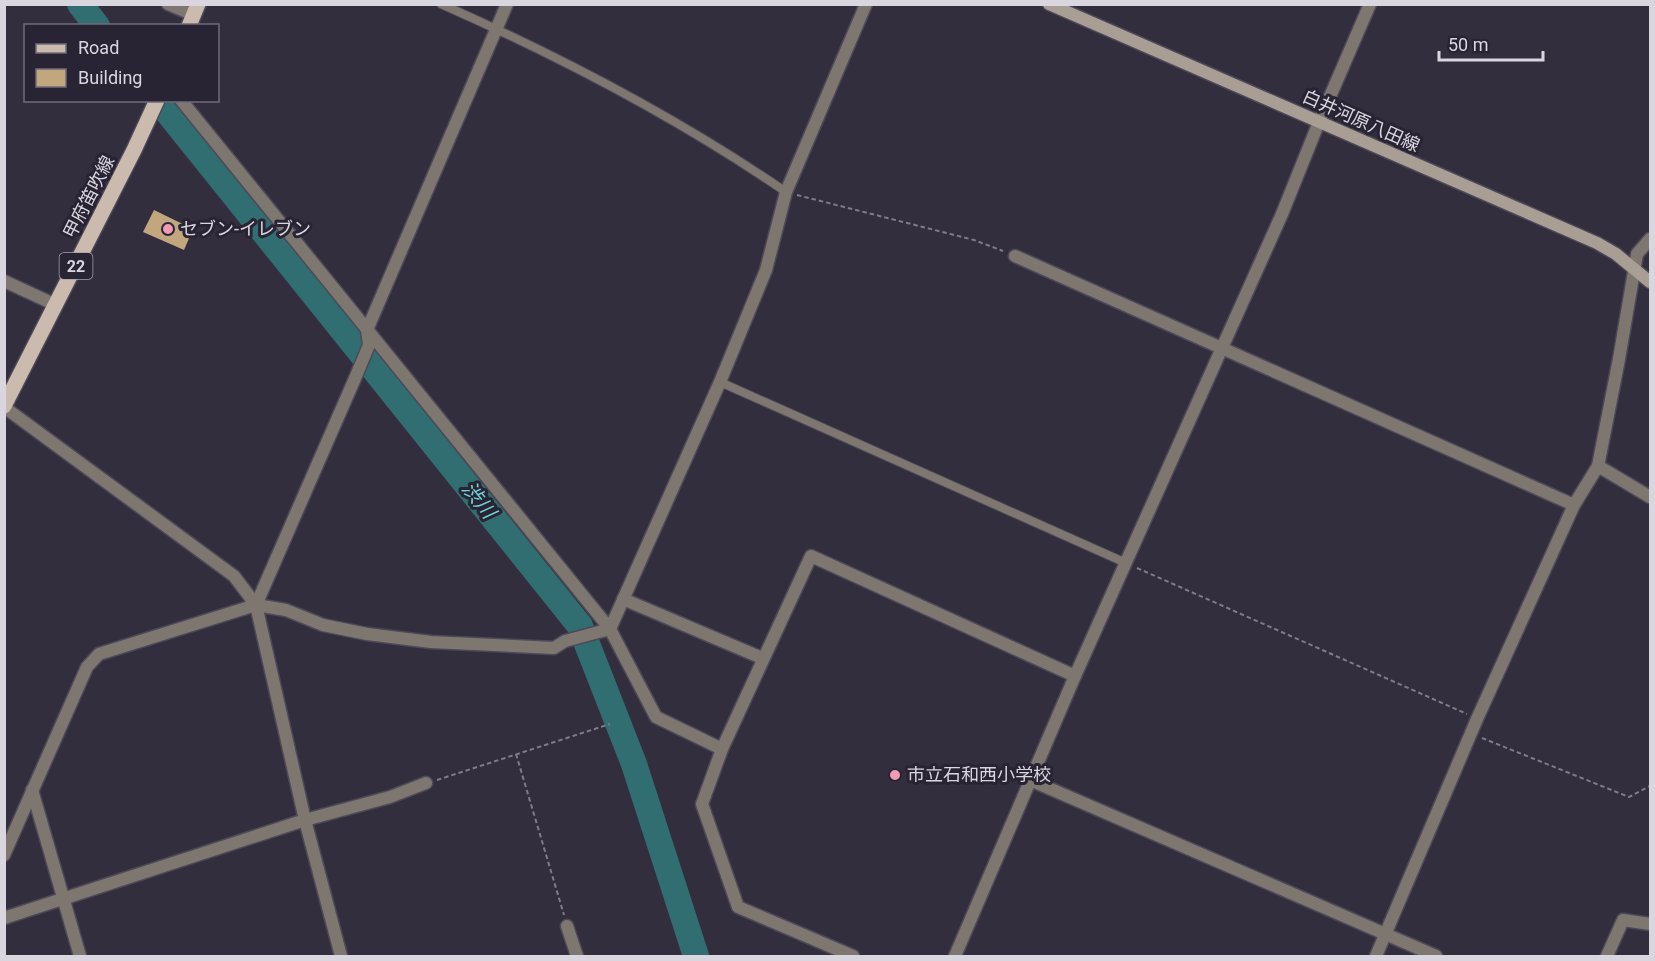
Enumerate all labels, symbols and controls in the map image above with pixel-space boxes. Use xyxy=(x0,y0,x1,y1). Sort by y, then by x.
legend xyxy=(24,24,219,102)
scale bar xyxy=(1439,24,1542,62)
text: 50 m xyxy=(1448,34,1488,55)
text: Road xyxy=(78,37,119,58)
text: Building xyxy=(78,67,142,88)
street label: 白井河原八田線 xyxy=(1299,85,1423,156)
street label: 甲府笛吹線 xyxy=(59,152,118,242)
place label: セブン-イレブン xyxy=(180,218,311,239)
marker: セブン-イレブン xyxy=(161,222,175,236)
road number: 22 xyxy=(60,253,92,279)
water label: 渋川 xyxy=(457,477,502,525)
place label: 市立石和西小学校 xyxy=(907,764,1051,785)
marker: 市立石和西小学校 xyxy=(888,768,902,782)

